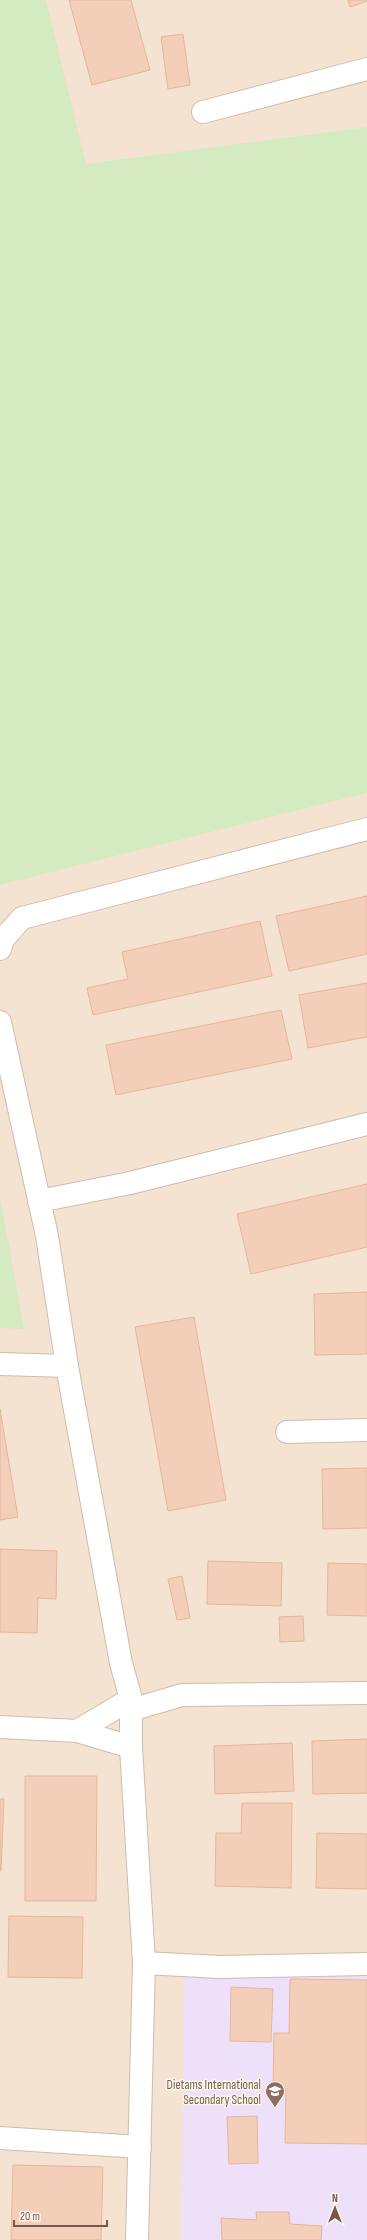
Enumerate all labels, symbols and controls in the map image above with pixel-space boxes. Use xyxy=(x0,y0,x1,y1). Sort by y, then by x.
place label: Dietams International Secondary School xyxy=(167,2077,261,2108)
school or university icon: Dietams International Secondary School xyxy=(264,2080,286,2108)
north arrow xyxy=(315,2188,355,2228)
text: N xyxy=(332,2192,338,2205)
scale bar xyxy=(14,2202,107,2228)
text: 20 m xyxy=(20,2209,40,2224)

